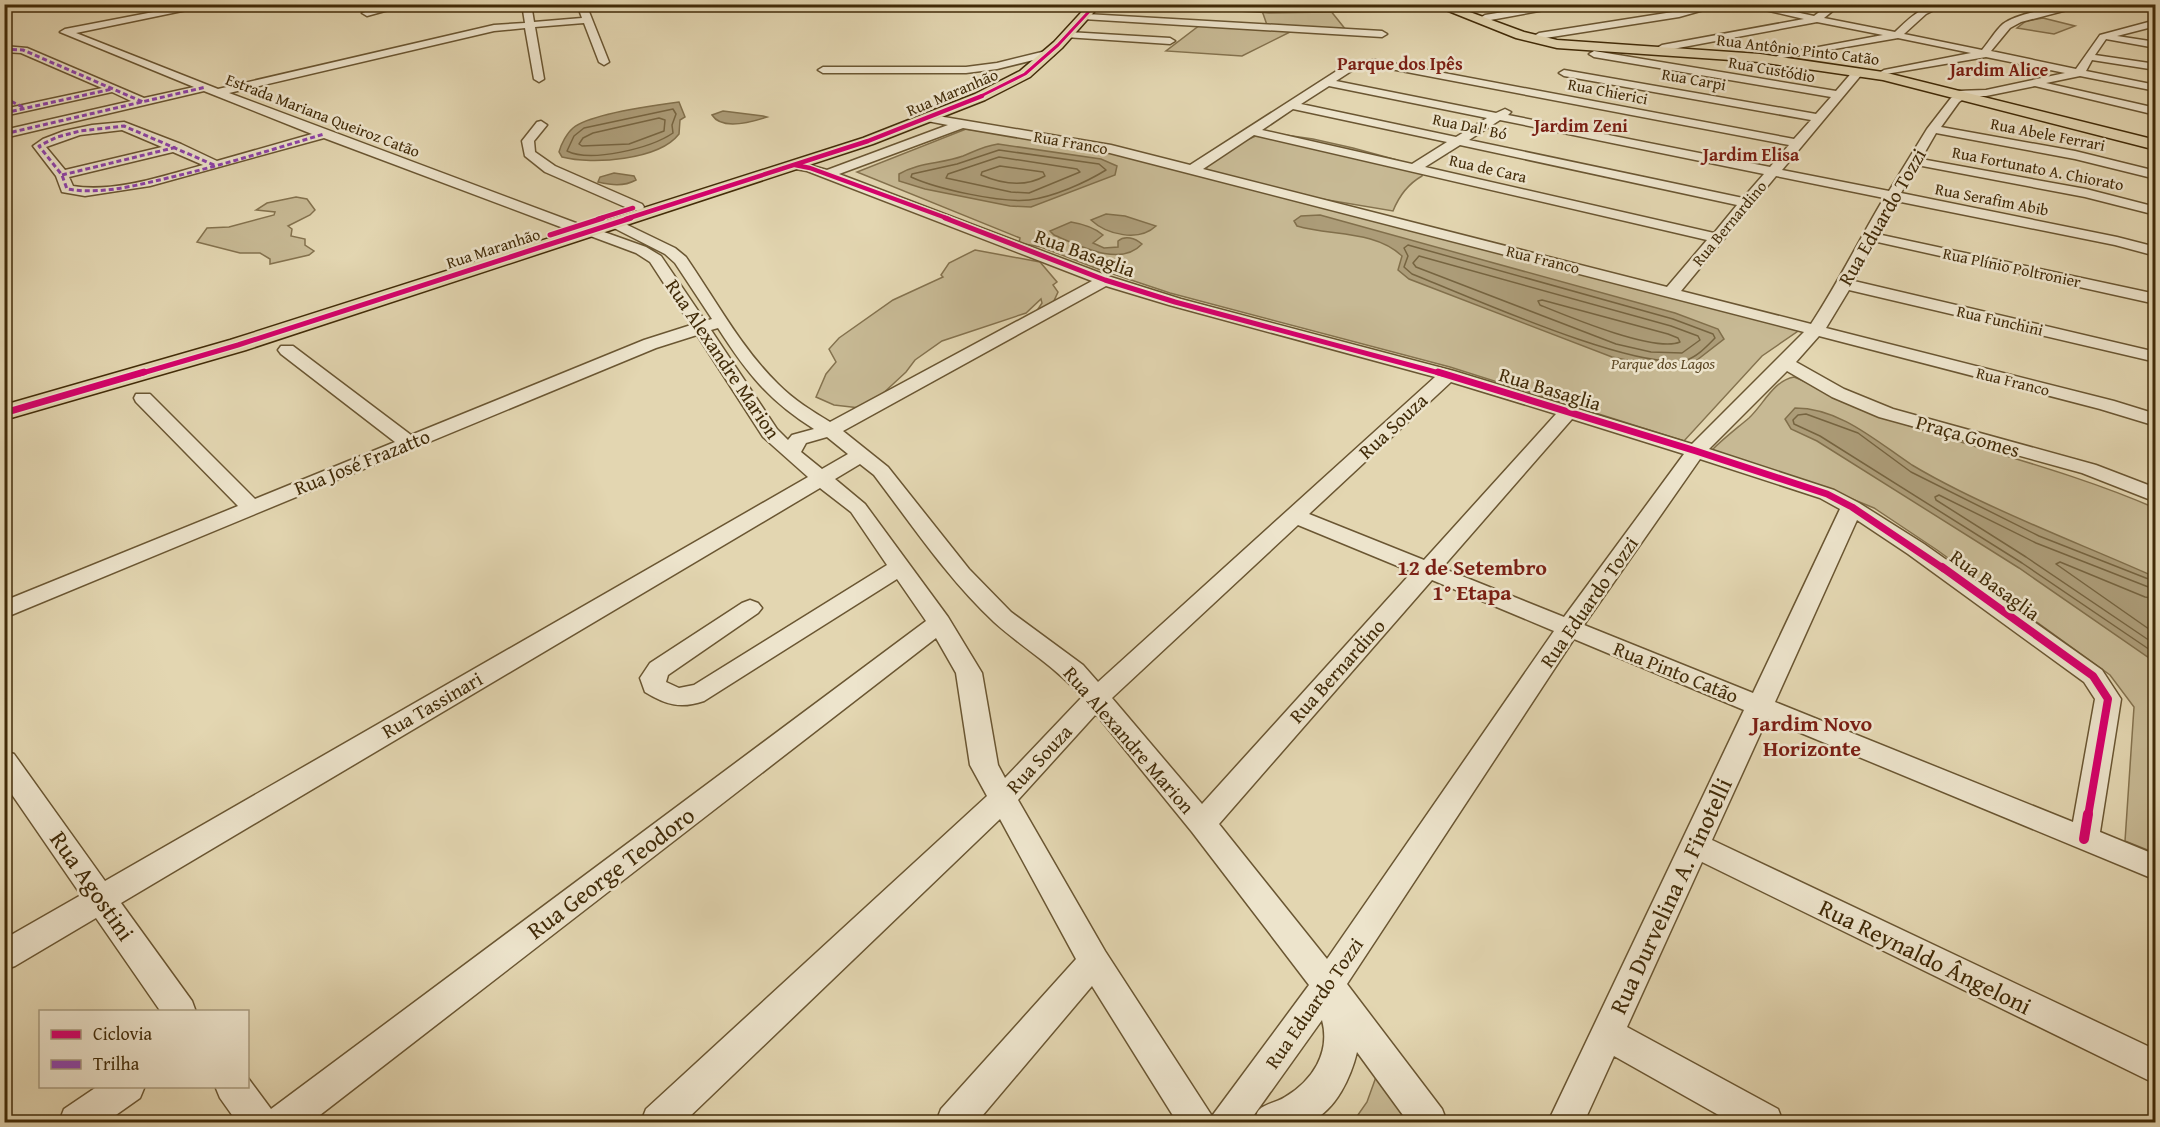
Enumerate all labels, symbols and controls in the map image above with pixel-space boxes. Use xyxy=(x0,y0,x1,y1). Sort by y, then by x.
street label: Rua Antônio Pinto Catão xyxy=(1715,27,1881,71)
district label: Parque dos Ipês xyxy=(1337,50,1463,77)
street label: Rua Custódio xyxy=(1727,50,1817,88)
district label: Jardim Alice xyxy=(1947,56,2048,83)
street label: Rua Maranhão xyxy=(903,62,1001,122)
street label: Rua Carpi xyxy=(1660,62,1729,97)
street label: Estrada Mariana Queiroz Catão xyxy=(222,67,424,163)
street label: Rua Chierici xyxy=(1566,71,1651,111)
street label: Rua Dal' Bó xyxy=(1431,106,1509,146)
street label: Rua Abele Ferrari xyxy=(1989,111,2108,157)
district label: Jardim Zeni xyxy=(1531,112,1628,139)
street label: Rua Franco xyxy=(1032,124,1110,160)
street label: Rua Fortunato A. Chiorato xyxy=(1950,140,2126,196)
district label: Jardim Elisa xyxy=(1700,141,1800,168)
street label: Rua Eduardo Tozzi xyxy=(1830,142,1933,291)
street label: Rua de Cara xyxy=(1447,147,1530,189)
street label: Rua Bernardino xyxy=(1686,175,1772,271)
street label: Rua Serafim Abib xyxy=(1933,176,2051,222)
street label: Rua Basaglia xyxy=(1031,221,1140,284)
street label: Rua Maranhão xyxy=(443,222,543,274)
street label: Rua Franco xyxy=(1504,238,1582,280)
street label: Rua Plínio Poltronier xyxy=(1941,241,2084,293)
street label: Rua Alexandre Marion xyxy=(659,273,788,445)
street label: Rua Funchini xyxy=(1954,298,2046,342)
park label: Parque dos Lagos xyxy=(1610,351,1715,375)
street label: Rua Basaglia xyxy=(1496,359,1605,418)
street label: Rua Franco xyxy=(1974,360,2052,402)
street label: Rua Souza xyxy=(1352,386,1434,465)
street label: Praça Gomes xyxy=(1913,407,2023,464)
street label: Rua José Frazatto xyxy=(290,421,434,502)
street label: Rua Eduardo Tozzi xyxy=(1532,530,1645,673)
street label: Rua Basaglia xyxy=(1944,542,2047,628)
district label: 12 de Setembro 1° Etapa xyxy=(1397,551,1547,608)
street label: Rua Bernardino xyxy=(1282,612,1391,729)
street label: Rua Pinto Catão xyxy=(1609,633,1743,710)
street label: Rua Alexandre Marion xyxy=(1057,659,1202,820)
street label: Rua Tassinari xyxy=(376,664,488,745)
district label: Jardim Novo Horizonte xyxy=(1748,707,1872,764)
street label: Rua Souza xyxy=(999,717,1079,800)
street label: Rua Durvelina A. Finotelli xyxy=(1600,772,1741,1020)
street label: Rua George Teodoro xyxy=(519,798,702,947)
street label: Rua Agostini xyxy=(42,824,143,948)
street label: Rua Reynaldo Ângeloni xyxy=(1813,890,2038,1023)
street label: Rua Eduardo Tozzi xyxy=(1257,931,1370,1074)
legend xyxy=(39,1010,249,1088)
text: Ciclovia xyxy=(93,1020,152,1047)
text: Trilha xyxy=(93,1050,140,1077)

